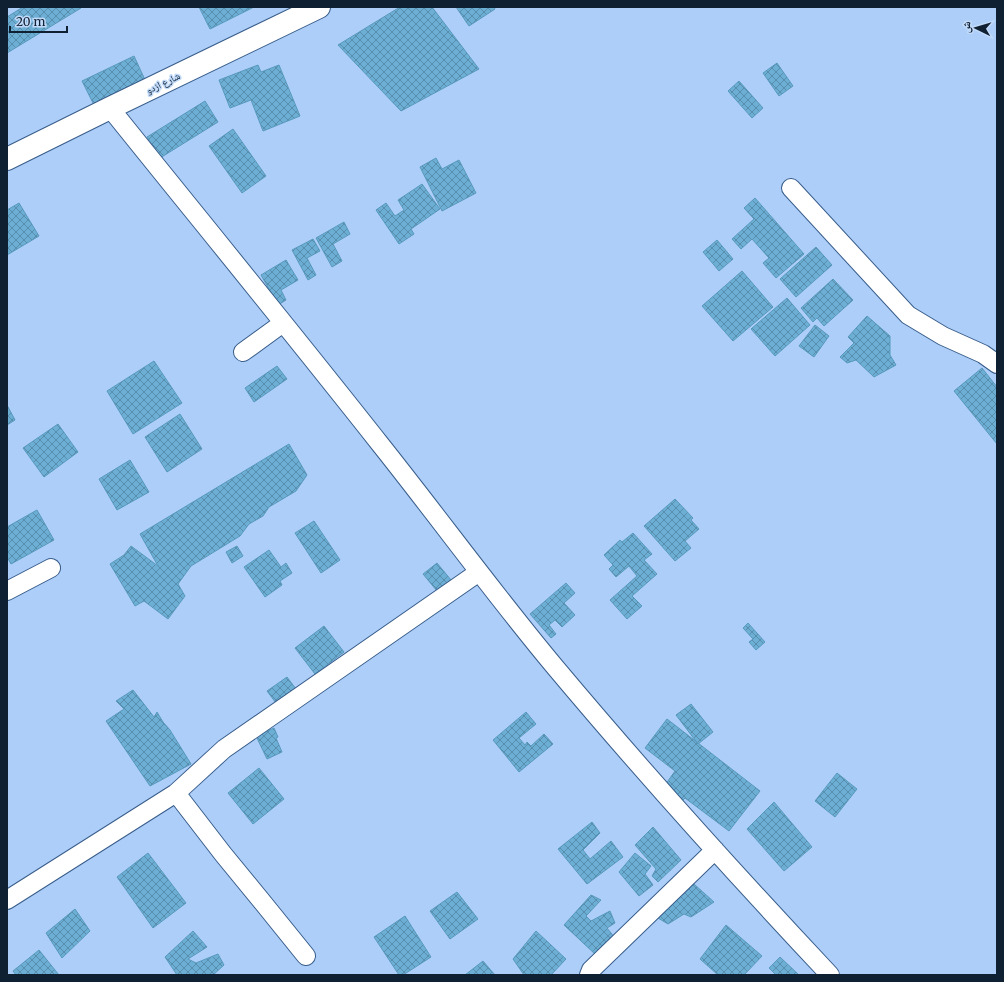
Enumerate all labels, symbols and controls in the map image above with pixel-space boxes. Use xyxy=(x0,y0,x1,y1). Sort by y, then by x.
scale bar xyxy=(10,8,67,34)
north arrow xyxy=(956,8,996,48)
text: 20 m xyxy=(16,14,45,29)
text: ش xyxy=(959,20,975,34)
street label: شارع ازدو xyxy=(144,69,183,97)

